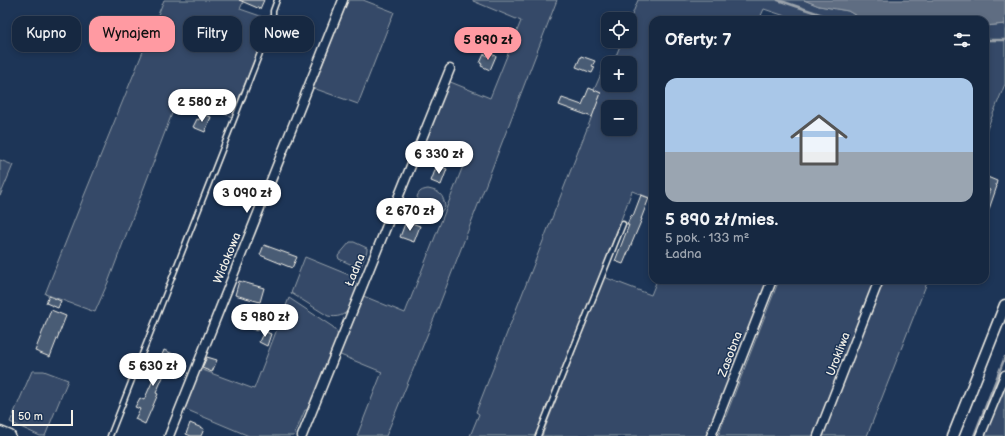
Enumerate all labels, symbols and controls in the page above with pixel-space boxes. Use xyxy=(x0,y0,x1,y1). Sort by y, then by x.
map controls xyxy=(601,12,637,136)
button: locate xyxy=(601,12,637,48)
chip: Kupno xyxy=(12,16,81,52)
chip: Wynajem xyxy=(89,16,175,52)
chip: Filtry xyxy=(183,16,242,52)
chip: Nowe xyxy=(250,16,314,52)
pin: 5 890 zł xyxy=(447,27,529,61)
icon: filters xyxy=(951,29,973,51)
text: Oferty: 7 xyxy=(665,30,732,50)
text: 5 890 zł xyxy=(463,32,513,48)
button: + xyxy=(601,56,637,92)
pin: 2 580 zł xyxy=(161,89,243,123)
text: 2 580 zł xyxy=(177,94,227,110)
button: − xyxy=(601,100,637,136)
icon: home xyxy=(783,104,855,176)
pin: 6 330 zł xyxy=(398,141,480,175)
text: 6 330 zł xyxy=(414,146,464,162)
pin: 3 090 zł xyxy=(206,180,288,214)
text: 3 090 zł xyxy=(222,185,272,201)
pin: 2 670 zł xyxy=(369,198,451,232)
text: 2 670 zł xyxy=(385,203,435,219)
text: 5 890 zł/mies. xyxy=(665,210,778,230)
street label: Widokowa xyxy=(210,230,245,286)
text: 5 pok. · 133 m² xyxy=(665,230,749,246)
text: Ładna xyxy=(665,246,702,262)
street label: Ładna xyxy=(342,251,369,289)
pin: 5 980 zł xyxy=(224,304,306,338)
text: 5 980 zł xyxy=(240,309,290,325)
street label: Zasobna xyxy=(715,329,746,380)
street label: Urokliwa xyxy=(823,330,854,378)
pin: 5 630 zł xyxy=(112,353,194,387)
text: 5 630 zł xyxy=(128,358,178,374)
scale bar xyxy=(12,408,73,427)
text: 50 m xyxy=(18,410,43,423)

